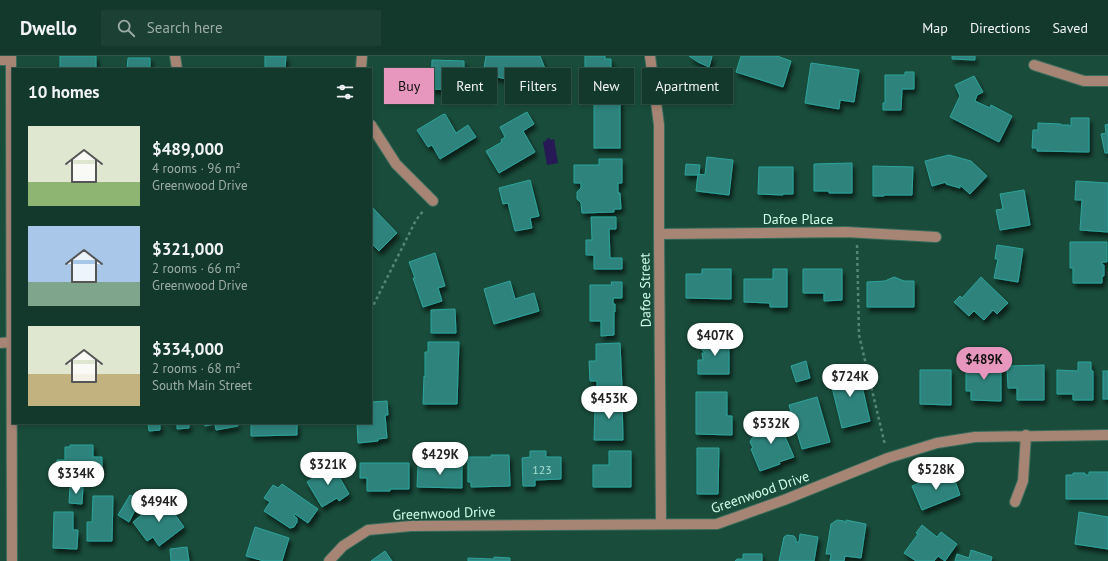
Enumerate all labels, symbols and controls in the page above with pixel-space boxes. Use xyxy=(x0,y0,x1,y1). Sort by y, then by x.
search box xyxy=(101,10,381,46)
text: Dwello xyxy=(20,16,77,40)
icon: search xyxy=(115,17,137,39)
text: Search here xyxy=(147,18,223,37)
text: Map xyxy=(922,19,948,37)
text: Directions xyxy=(970,19,1030,37)
text: Saved xyxy=(1052,19,1088,37)
chip: Buy xyxy=(384,68,434,104)
chip: Rent xyxy=(442,68,497,104)
chip: Filters xyxy=(505,68,571,104)
chip: New xyxy=(579,68,634,104)
chip: Apartment xyxy=(642,68,733,104)
text: 10 homes xyxy=(28,81,99,103)
icon: filters xyxy=(334,81,356,103)
text: $489,000 xyxy=(152,138,224,160)
icon: home xyxy=(60,142,108,190)
text: 4 rooms · 96 m² xyxy=(152,160,241,177)
text: Greenwood Drive xyxy=(152,177,248,194)
street label: Dafoe Place xyxy=(763,210,833,228)
text: $321,000 xyxy=(152,238,224,260)
icon: home xyxy=(60,242,108,290)
street label: Dafoe Street xyxy=(635,252,655,327)
text: 2 rooms · 66 m² xyxy=(152,260,241,277)
text: Greenwood Drive xyxy=(152,277,248,294)
pin: $407K xyxy=(687,323,743,357)
text: $407K xyxy=(696,327,734,344)
text: $334,000 xyxy=(152,338,224,360)
icon: home xyxy=(60,342,108,390)
pin: $489K xyxy=(956,347,1012,381)
text: $489K xyxy=(965,351,1003,368)
text: 2 rooms · 68 m² xyxy=(152,360,241,377)
pin: $724K xyxy=(822,364,878,398)
text: $724K xyxy=(831,368,869,385)
text: South Main Street xyxy=(152,377,252,394)
pin: $453K xyxy=(581,386,637,420)
text: $453K xyxy=(590,390,628,407)
pin: $532K xyxy=(743,411,799,445)
text: $532K xyxy=(752,415,790,432)
pin: $429K xyxy=(412,442,468,476)
text: $429K xyxy=(421,446,459,463)
pin: $321K xyxy=(300,452,356,486)
text: $321K xyxy=(309,456,347,473)
pin: $528K xyxy=(908,457,964,491)
pin: $334K xyxy=(48,461,104,495)
text: $528K xyxy=(917,461,955,478)
house number: 123 xyxy=(532,462,552,477)
text: $334K xyxy=(57,465,95,482)
street label: Greenwood Drive xyxy=(708,467,812,517)
pin: $494K xyxy=(131,489,187,523)
text: $494K xyxy=(140,493,178,510)
street label: Greenwood Drive xyxy=(392,502,496,524)

